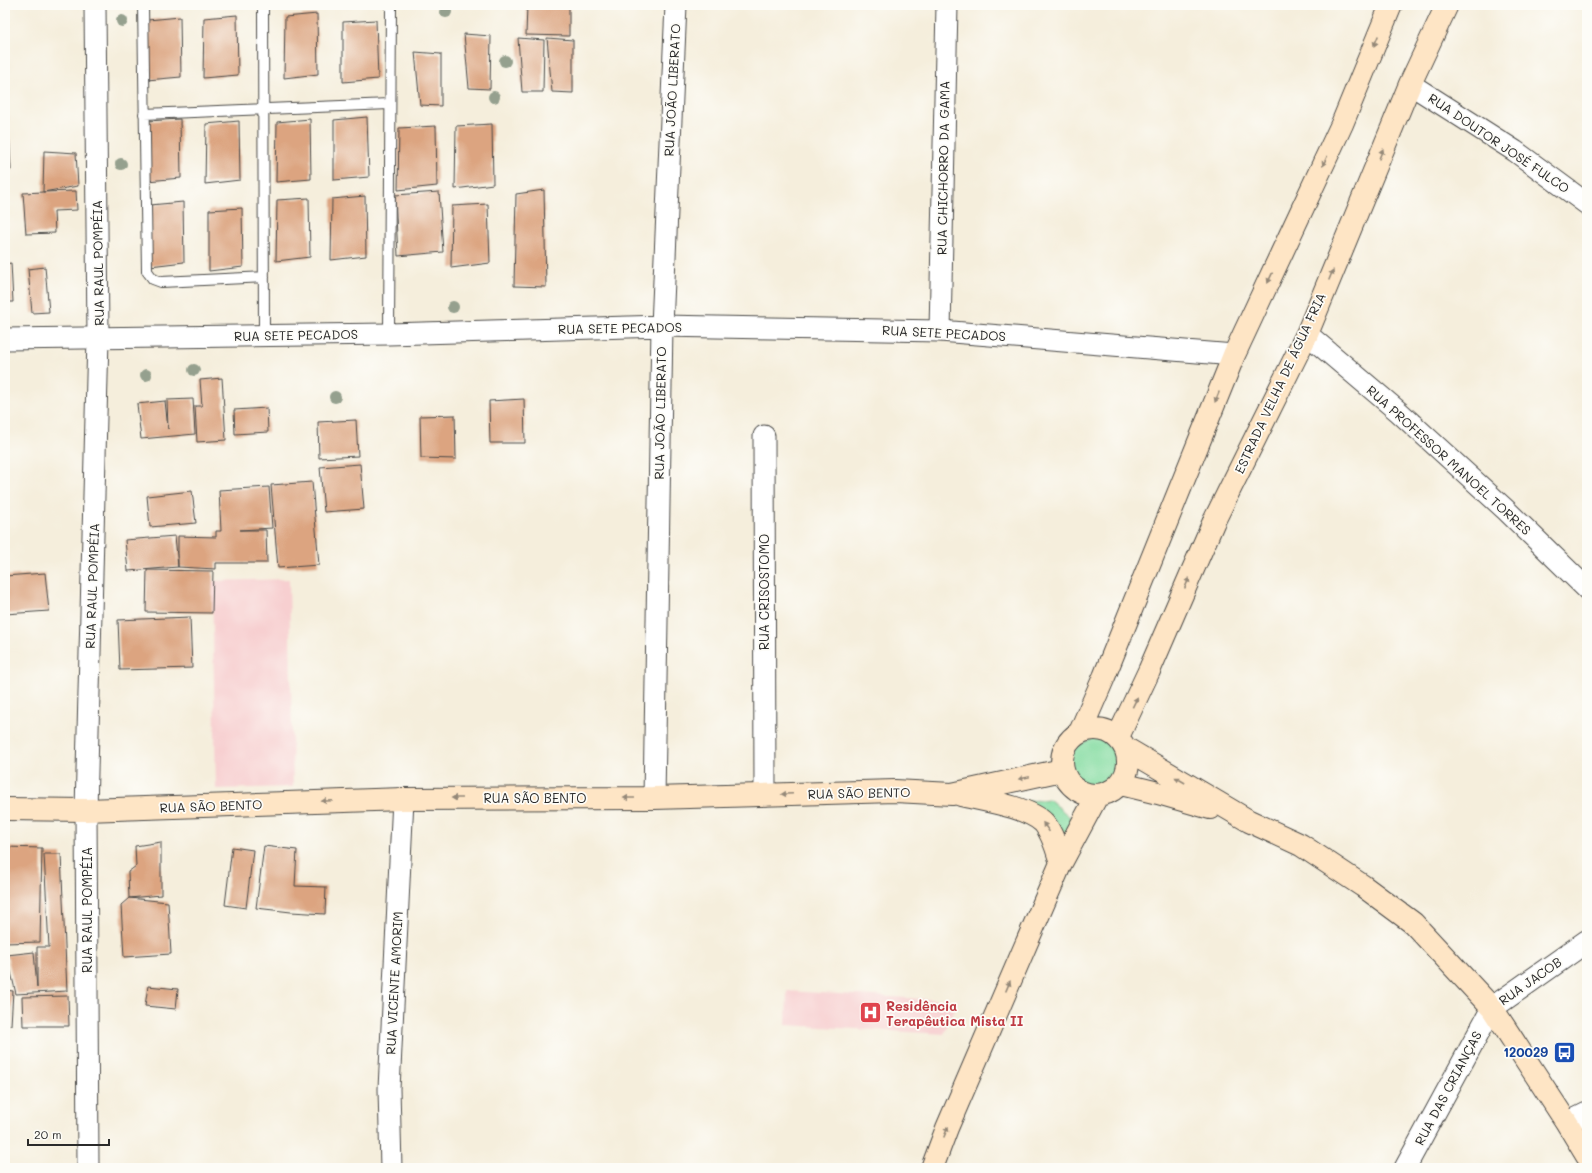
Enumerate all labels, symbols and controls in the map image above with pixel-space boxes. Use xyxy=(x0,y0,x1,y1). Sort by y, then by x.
street label: RUA JOÃO LIBERATO xyxy=(660,23,683,157)
one-way arrow xyxy=(1373,36,1379,48)
street label: RUA CHICHORRO DA GAMA xyxy=(932,81,953,255)
street label: RUA DOUTOR JOSÉ FULCO xyxy=(1425,89,1573,196)
one-way arrow xyxy=(1378,148,1384,160)
one-way arrow xyxy=(1322,155,1328,166)
street label: RUA RAUL POMPÉIA xyxy=(88,200,107,326)
one-way arrow xyxy=(1328,269,1334,280)
one-way arrow xyxy=(1267,273,1273,284)
street label: ESTRADA VELHA DE ÁGUA FRIA xyxy=(1230,290,1329,476)
street label: RUA SETE PECADOS xyxy=(558,318,682,337)
street label: RUA SETE PECADOS xyxy=(882,321,1006,344)
street label: RUA SETE PECADOS xyxy=(234,325,358,344)
street label: RUA JOÃO LIBERATO xyxy=(650,346,669,480)
street label: RUA PROFESSOR MANOEL TORRES xyxy=(1364,381,1535,538)
one-way arrow xyxy=(1214,391,1220,402)
street label: RUA RAUL POMPÉIA xyxy=(81,523,102,649)
street label: RUA CRISOSTOMO xyxy=(755,534,772,650)
one-way arrow xyxy=(1185,576,1191,588)
one-way arrow xyxy=(1132,696,1138,707)
one-way arrow xyxy=(1018,776,1030,782)
one-way arrow xyxy=(1174,777,1186,784)
street label: RUA SÃO BENTO xyxy=(807,783,911,802)
street label: RUA SÃO BENTO xyxy=(484,789,586,806)
one-way arrow xyxy=(780,791,793,797)
street label: RUA SÃO BENTO xyxy=(159,795,263,816)
one-way arrow xyxy=(450,795,463,801)
one-way arrow xyxy=(622,795,635,801)
one-way arrow xyxy=(321,798,333,805)
one-way arrow xyxy=(1042,822,1050,833)
street label: RUA RAUL POMPÉIA xyxy=(78,847,95,973)
street label: RUA VICENTE AMORIM xyxy=(381,911,406,1055)
street label: RUA JACOB xyxy=(1495,953,1565,1009)
one-way arrow xyxy=(1005,981,1011,992)
place label: Residência Terapêutica Mista II xyxy=(886,997,1024,1029)
hospital icon: Residência Terapêutica Mista II xyxy=(857,1000,883,1026)
street label: RUA DAS CRIANÇAS xyxy=(1410,1028,1485,1148)
bus stop icon: 120029 xyxy=(1551,1039,1577,1065)
place label: 120029 xyxy=(1503,1043,1548,1060)
scale bar xyxy=(28,1121,109,1147)
one-way arrow xyxy=(943,1125,949,1137)
text: 20 m xyxy=(34,1126,62,1142)

